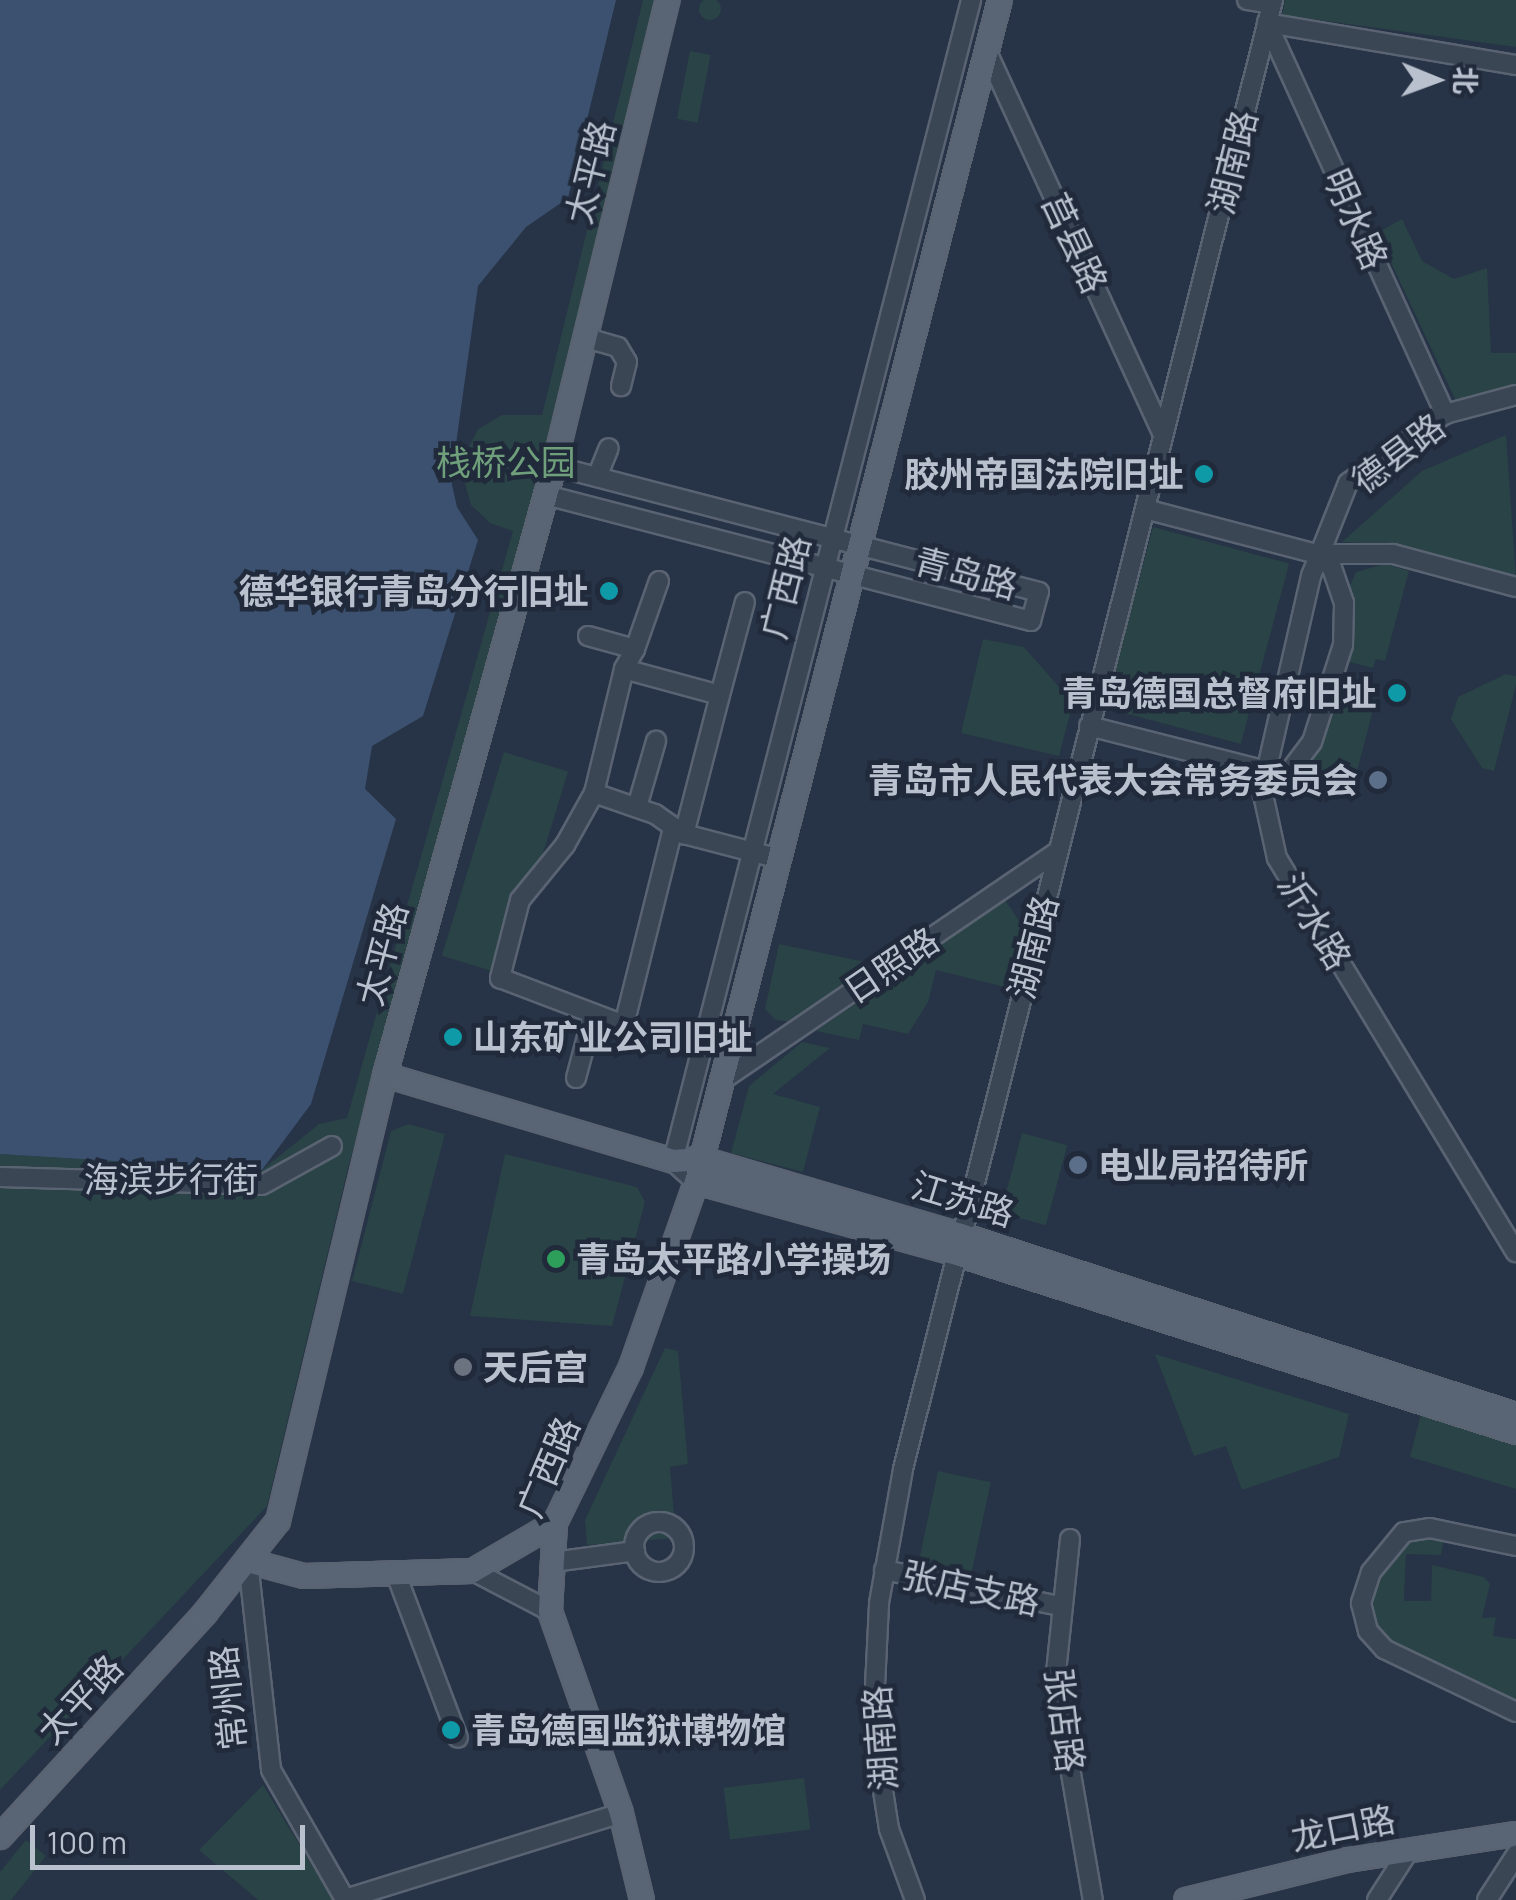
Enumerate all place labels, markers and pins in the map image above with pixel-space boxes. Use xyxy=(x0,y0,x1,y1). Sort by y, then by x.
place label: 胶州帝国法院旧址 xyxy=(904,453,1184,495)
marker: 胶州帝国法院旧址 xyxy=(1193,463,1215,485)
place label: 德华银行青岛分行旧址 xyxy=(239,570,589,612)
marker: 德华银行青岛分行旧址 xyxy=(598,580,620,602)
place label: 青岛德国总督府旧址 xyxy=(1062,672,1377,714)
marker: 青岛德国总督府旧址 xyxy=(1386,682,1408,704)
place label: 青岛市人民代表大会常务委员会 xyxy=(868,759,1358,801)
marker: 青岛市人民代表大会常务委员会 xyxy=(1367,769,1389,791)
place label: 山东矿业公司旧址 xyxy=(473,1016,753,1058)
marker: 山东矿业公司旧址 xyxy=(442,1026,464,1048)
place label: 电业局招待所 xyxy=(1098,1144,1308,1186)
marker: 电业局招待所 xyxy=(1067,1154,1089,1176)
place label: 青岛太平路小学操场 xyxy=(576,1238,891,1280)
marker: 青岛太平路小学操场 xyxy=(545,1248,567,1270)
place label: 天后宫 xyxy=(483,1346,588,1388)
marker: 天后宫 xyxy=(452,1356,474,1378)
place label: 青岛德国监狱博物馆 xyxy=(471,1709,786,1751)
marker: 青岛德国监狱博物馆 xyxy=(440,1719,462,1741)

